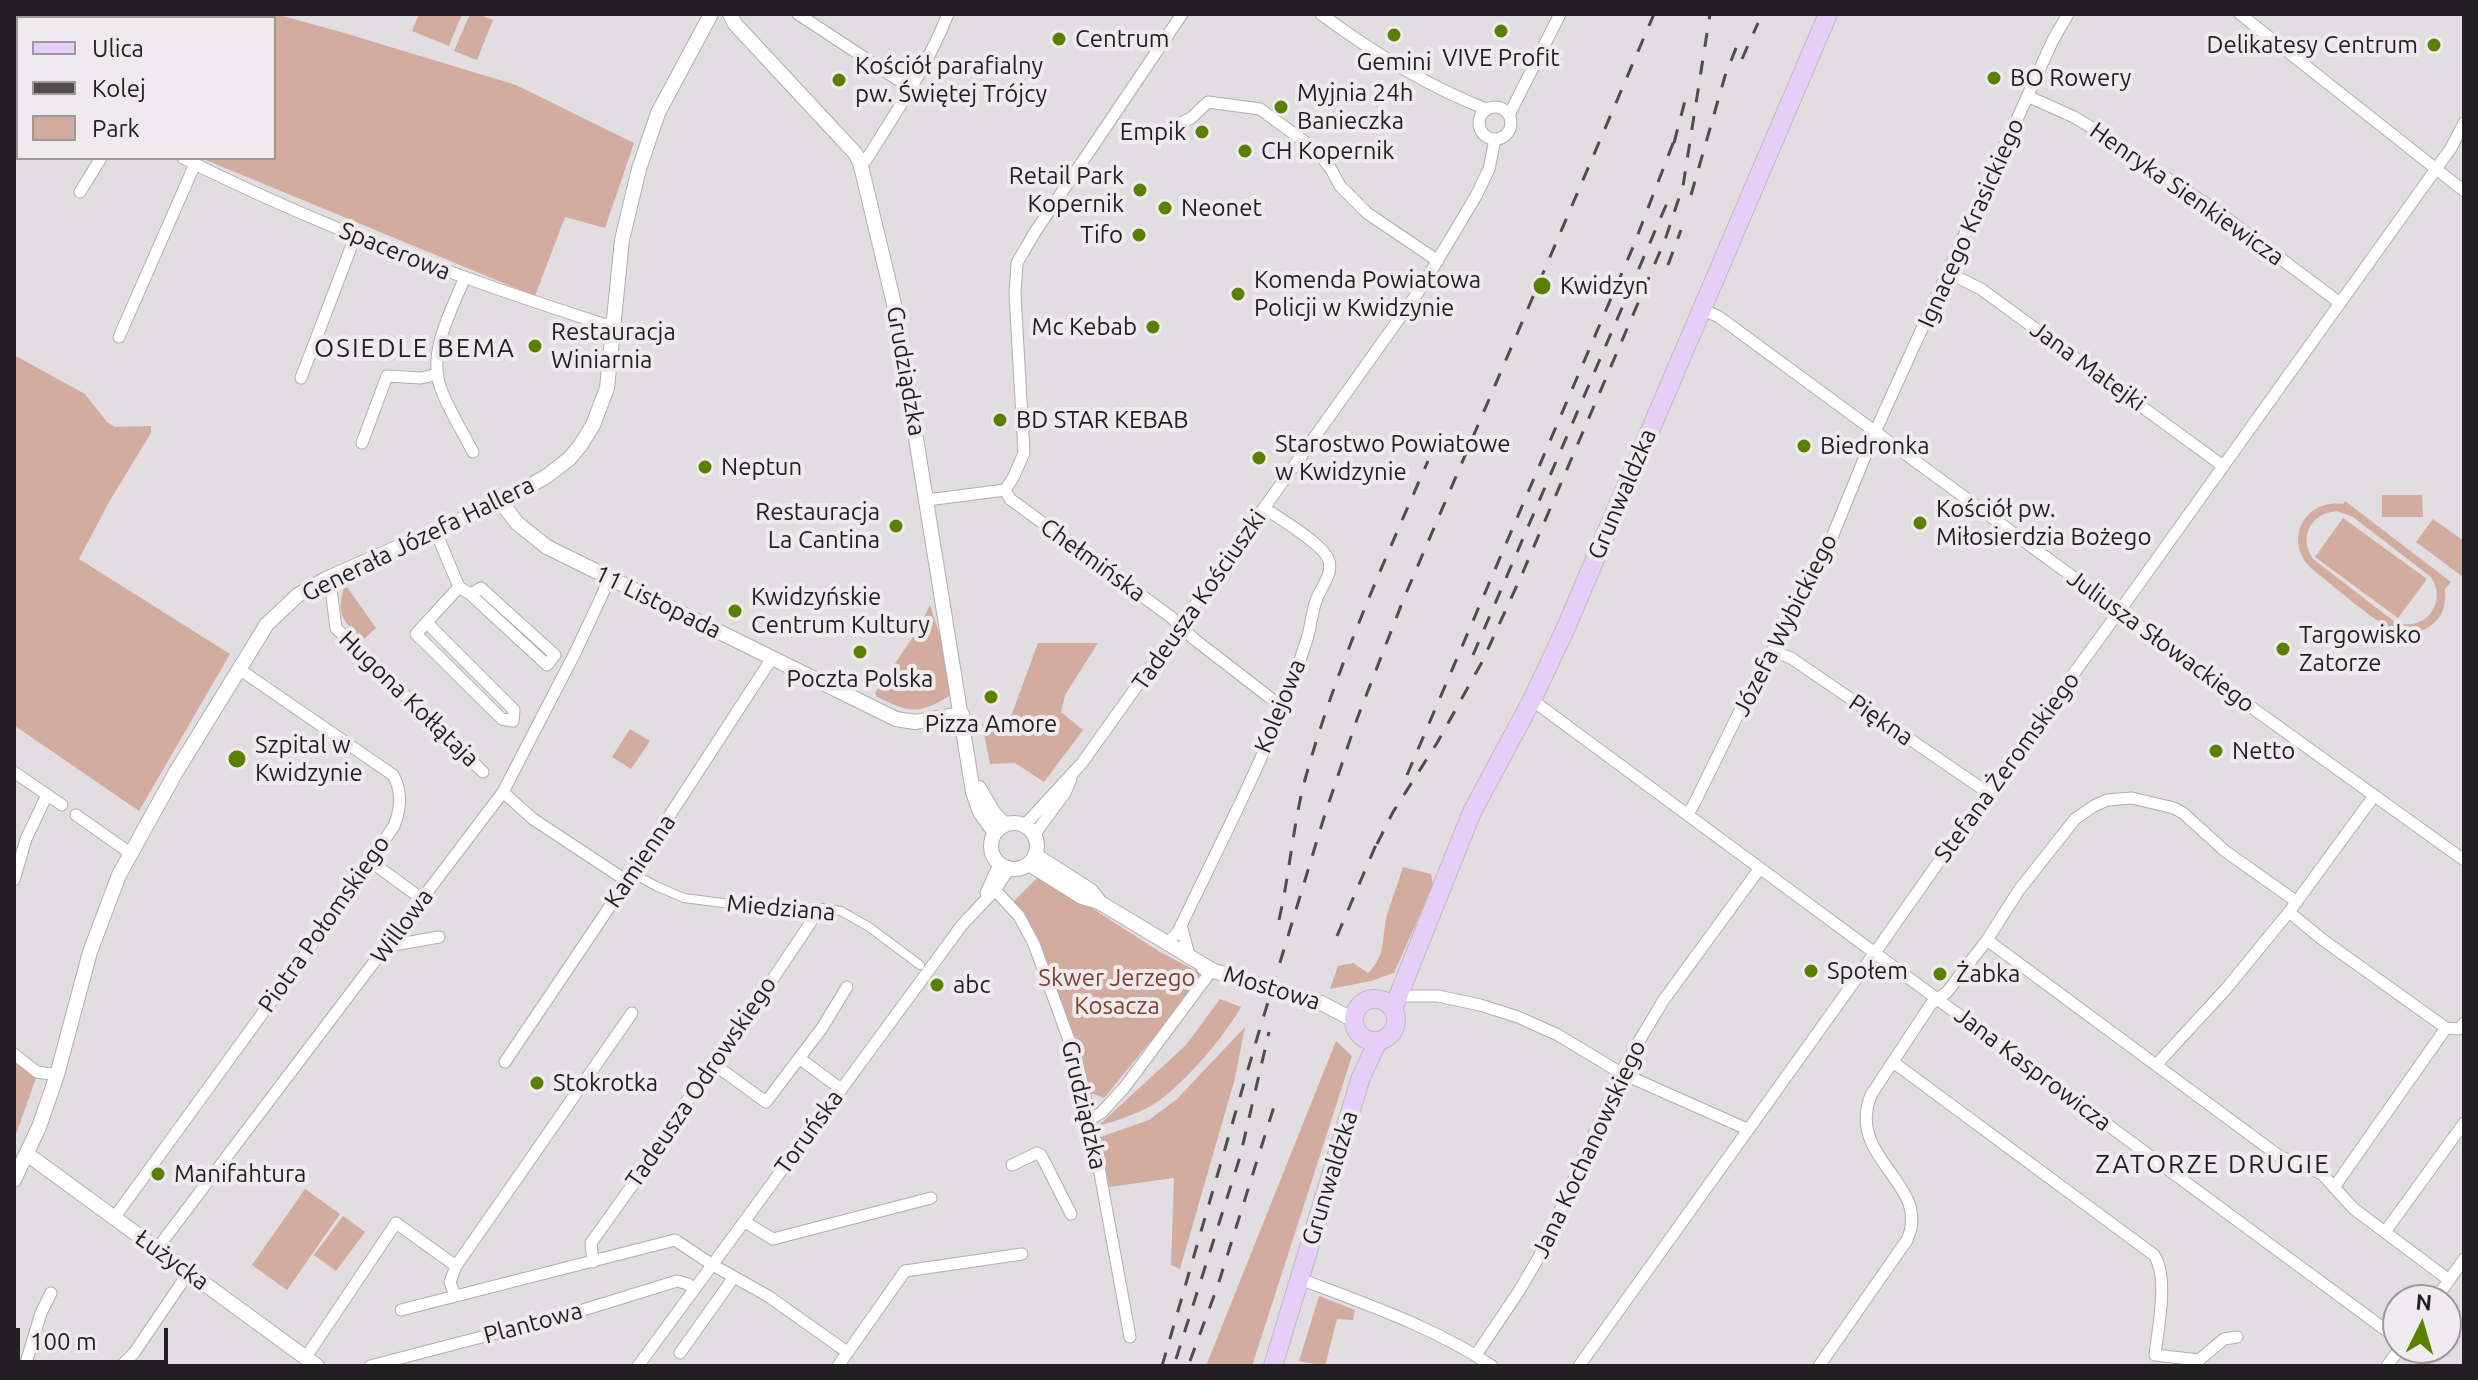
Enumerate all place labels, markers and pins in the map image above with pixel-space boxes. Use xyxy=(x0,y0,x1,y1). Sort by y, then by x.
marker: VIVE Profit xyxy=(1492,22,1510,40)
place label: Centrum xyxy=(1075,25,1170,53)
marker: Gemini xyxy=(1385,26,1403,44)
marker: Centrum xyxy=(1050,30,1068,48)
place label: Delikatesy Centrum xyxy=(2207,31,2418,59)
marker: Delikatesy Centrum xyxy=(2425,36,2443,54)
place label: VIVE Profit xyxy=(1442,44,1560,72)
place label: Gemini xyxy=(1356,48,1432,76)
place label: Kościół parafialny pw. Świętej Trójcy xyxy=(855,52,1047,108)
place label: BO Rowery xyxy=(2010,64,2131,92)
marker: BO Rowery xyxy=(1985,69,2003,87)
marker: Kościół parafialny pw. Świętej Trójcy xyxy=(830,71,848,89)
place label: Myjnia 24h Banieczka xyxy=(1297,79,1413,135)
marker: Myjnia 24h Banieczka xyxy=(1272,98,1290,116)
place label: Empik xyxy=(1120,118,1186,146)
marker: Empik xyxy=(1193,123,1211,141)
place label: CH Kopernik xyxy=(1261,137,1394,165)
marker: CH Kopernik xyxy=(1236,142,1254,160)
place label: Retail Park Kopernik xyxy=(1009,162,1124,218)
marker: Retail Park Kopernik xyxy=(1131,181,1149,199)
place label: Neonet xyxy=(1181,194,1262,222)
marker: Neonet xyxy=(1156,199,1174,217)
place label: Tifo xyxy=(1080,221,1123,249)
marker: Tifo xyxy=(1130,226,1148,244)
place label: Komenda Powiatowa Policji w Kwidzynie xyxy=(1254,266,1481,322)
place label: Kwidzyn xyxy=(1560,272,1649,300)
marker: Kwidzyn xyxy=(1531,275,1553,297)
marker: Komenda Powiatowa Policji w Kwidzynie xyxy=(1229,285,1247,303)
place label: Mc Kebab xyxy=(1032,313,1137,341)
place label: Restauracja Winiarnia xyxy=(551,318,676,374)
marker: Mc Kebab xyxy=(1144,318,1162,336)
marker: Restauracja Winiarnia xyxy=(526,337,544,355)
place label: BD STAR KEBAB xyxy=(1016,406,1188,434)
marker: BD STAR KEBAB xyxy=(991,411,1009,429)
place label: Starostwo Powiatowe w Kwidzynie xyxy=(1275,430,1511,486)
place label: Biedronka xyxy=(1820,432,1930,460)
marker: Biedronka xyxy=(1795,437,1813,455)
marker: Starostwo Powiatowe w Kwidzynie xyxy=(1250,449,1268,467)
place label: Neptun xyxy=(721,453,802,481)
marker: Neptun xyxy=(696,458,714,476)
place label: Kościół pw. Miłosierdzia Bożego xyxy=(1936,495,2151,551)
place label: Restauracja La Cantina xyxy=(755,498,880,554)
marker: Kościół pw. Miłosierdzia Bożego xyxy=(1911,514,1929,532)
marker: Restauracja La Cantina xyxy=(887,517,905,535)
place label: Kwidzyńskie Centrum Kultury xyxy=(751,583,930,639)
marker: Kwidzyńskie Centrum Kultury xyxy=(726,602,744,620)
place label: Targowisko Zatorze xyxy=(2299,621,2421,677)
marker: Targowisko Zatorze xyxy=(2274,640,2292,658)
marker: Poczta Polska xyxy=(851,643,869,661)
place label: Poczta Polska xyxy=(787,665,933,693)
marker: Pizza Amore xyxy=(982,688,1000,706)
place label: Pizza Amore xyxy=(925,710,1057,738)
place label: Szpital w Kwidzynie xyxy=(255,731,363,787)
place label: Netto xyxy=(2232,737,2295,765)
marker: Netto xyxy=(2207,742,2225,760)
marker: Szpital w Kwidzynie xyxy=(226,748,248,770)
place label: Społem xyxy=(1827,957,1908,985)
place label: Żabka xyxy=(1956,960,2020,988)
marker: Społem xyxy=(1802,962,1820,980)
marker: Żabka xyxy=(1931,965,1949,983)
place label: abc xyxy=(953,971,991,999)
marker: abc xyxy=(928,976,946,994)
place label: Stokrotka xyxy=(553,1069,658,1097)
marker: Stokrotka xyxy=(528,1074,546,1092)
place label: Manifahtura xyxy=(174,1160,306,1188)
marker: Manifahtura xyxy=(149,1165,167,1183)

